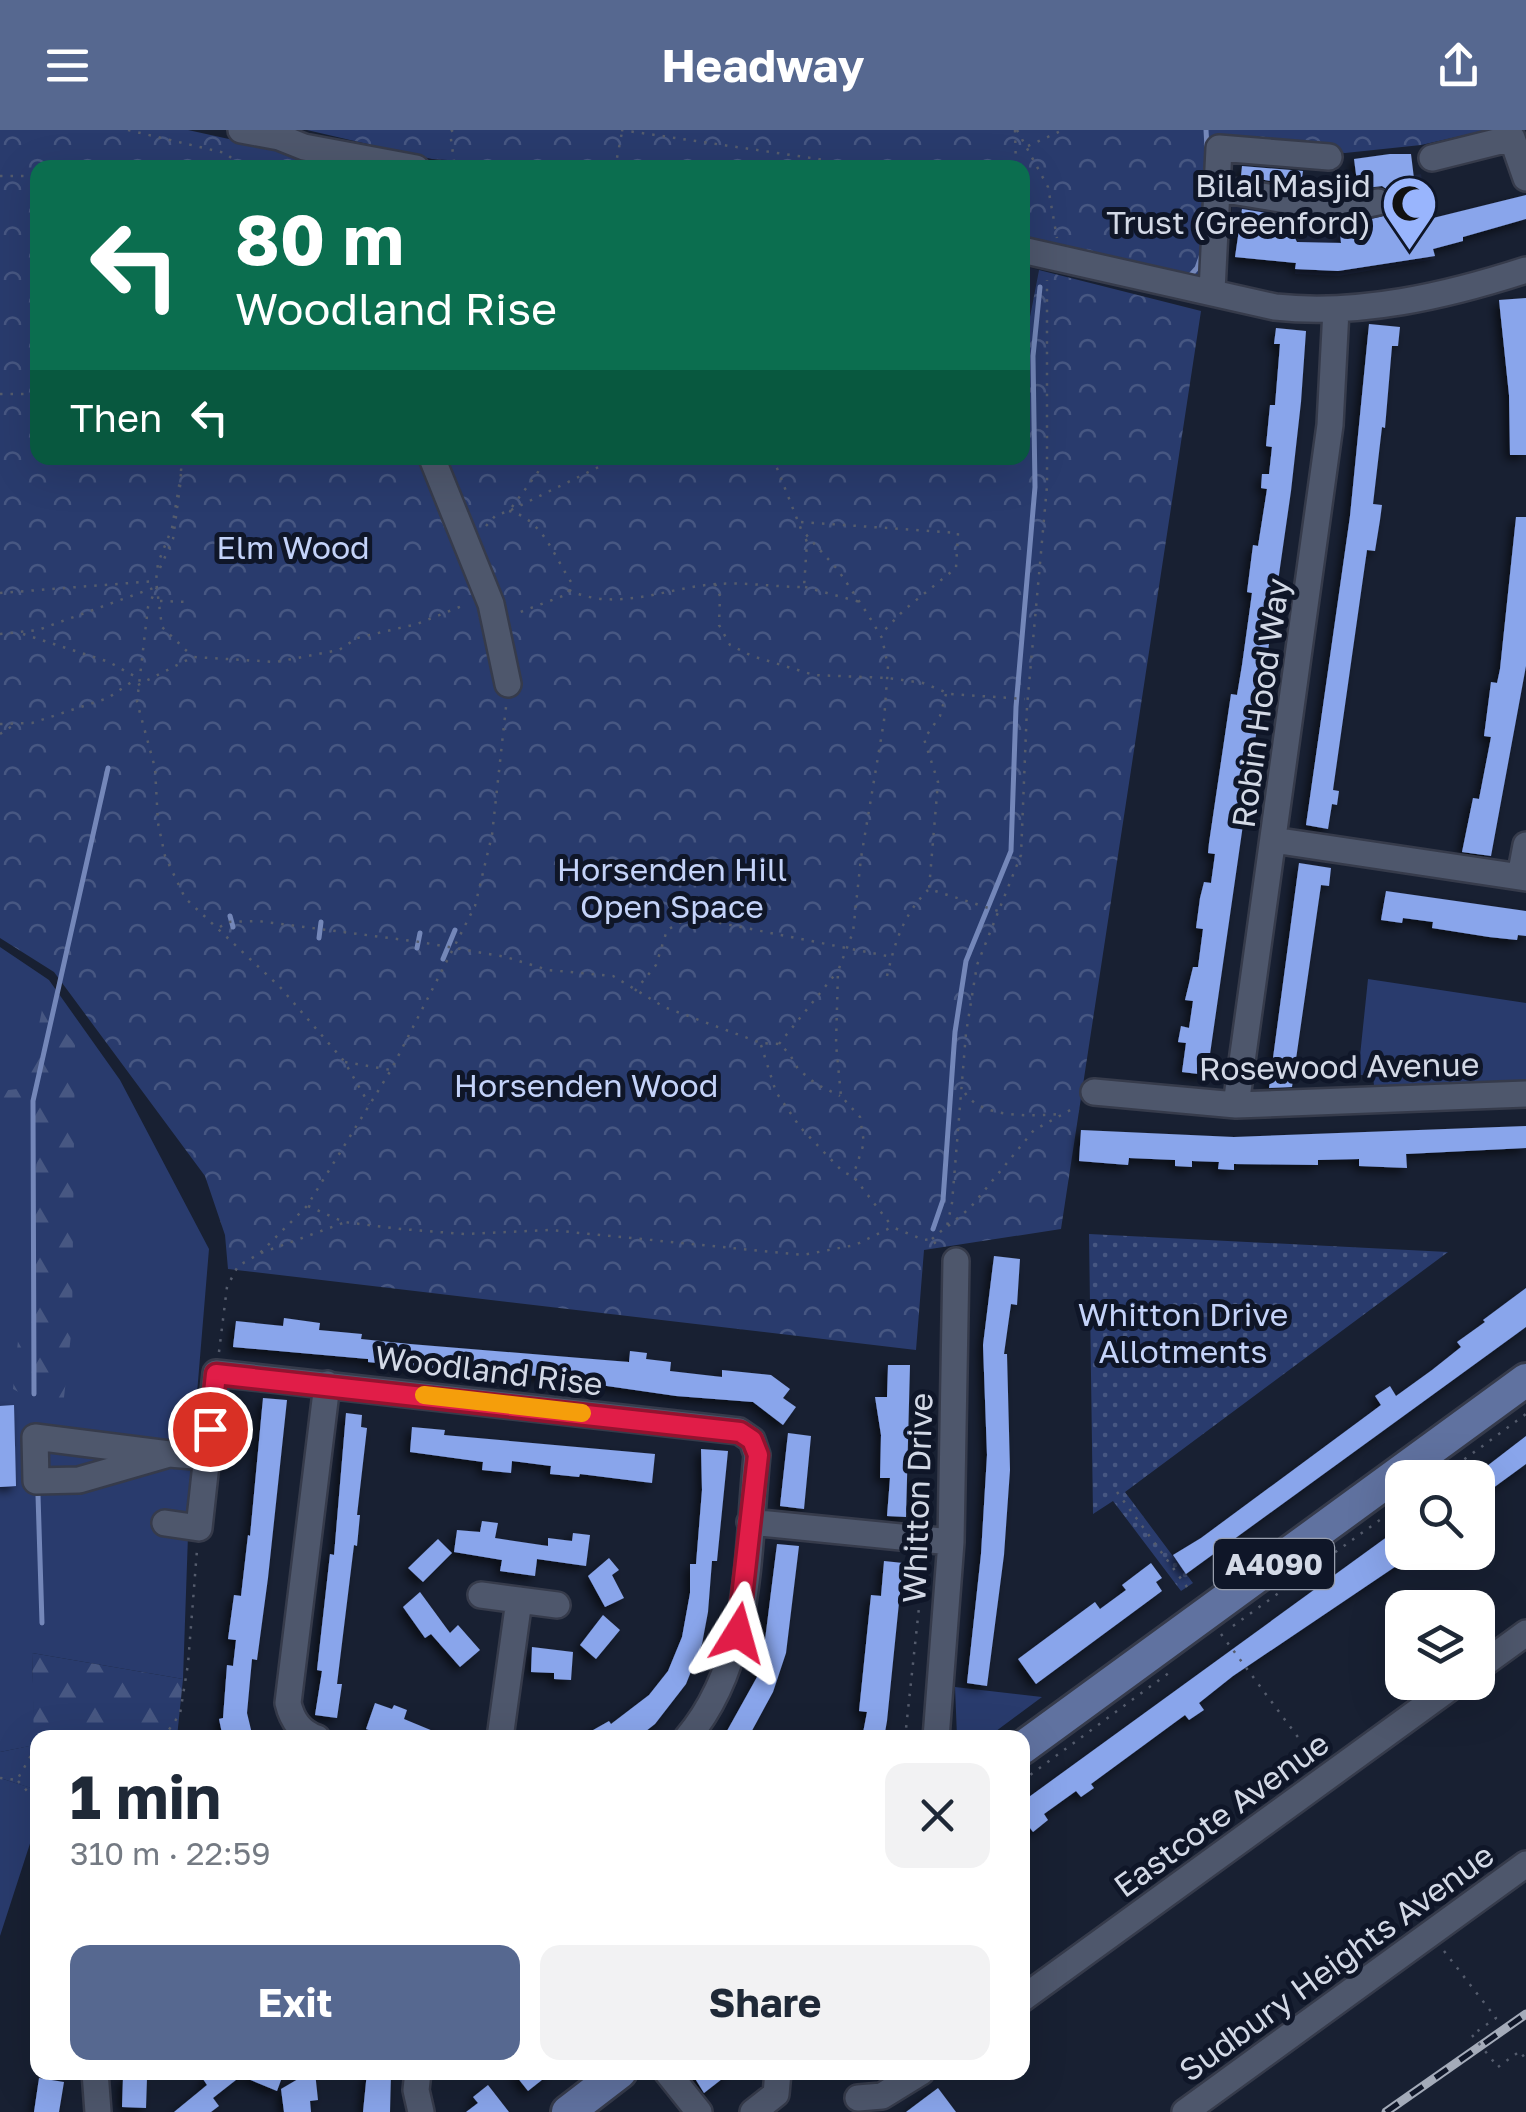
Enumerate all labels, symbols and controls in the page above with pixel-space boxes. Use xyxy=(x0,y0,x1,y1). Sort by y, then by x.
icon: menu xyxy=(40,38,95,93)
text: Headway xyxy=(661,38,865,92)
icon: share xyxy=(1431,38,1486,93)
place label: Bilal Masjid Trust (Greenford) xyxy=(1106,166,1371,241)
mosque icon: Bilal Masjid Trust (Greenford) xyxy=(1380,173,1440,252)
text: 80 m xyxy=(235,196,404,280)
icon: left xyxy=(70,200,200,330)
text: Woodland Rise xyxy=(235,281,557,335)
icon: left xyxy=(182,390,237,445)
text: Then xyxy=(70,395,162,440)
park label: Elm Wood xyxy=(216,528,370,566)
street label: Robin Hood Way xyxy=(1224,576,1296,830)
park label: Horsenden Hill Open Space xyxy=(557,850,787,925)
street label: Rosewood Avenue xyxy=(1198,1045,1480,1087)
park label: Horsenden Wood xyxy=(454,1066,718,1104)
park label: Whitton Drive Allotments xyxy=(1078,1295,1288,1370)
street label: Woodland Rise xyxy=(373,1337,605,1403)
pin xyxy=(168,1387,253,1472)
street label: Whitton Drive xyxy=(894,1392,940,1604)
icon: arrive xyxy=(183,1402,238,1457)
map controls xyxy=(1385,1460,1495,1700)
button: search xyxy=(1385,1460,1495,1570)
road number: A4090 xyxy=(1214,1539,1334,1589)
position arrow xyxy=(686,1581,790,1685)
button: layers xyxy=(1385,1590,1495,1700)
street label: Eastcote Avenue xyxy=(1106,1723,1336,1905)
text: 1 min xyxy=(70,1760,221,1832)
button: close xyxy=(885,1763,990,1868)
text: 310 m · 22:59 xyxy=(70,1834,271,1872)
street label: Sudbury Heights Avenue xyxy=(1171,1835,1501,2089)
button: Exit xyxy=(70,1945,520,2060)
button: Share xyxy=(540,1945,990,2060)

